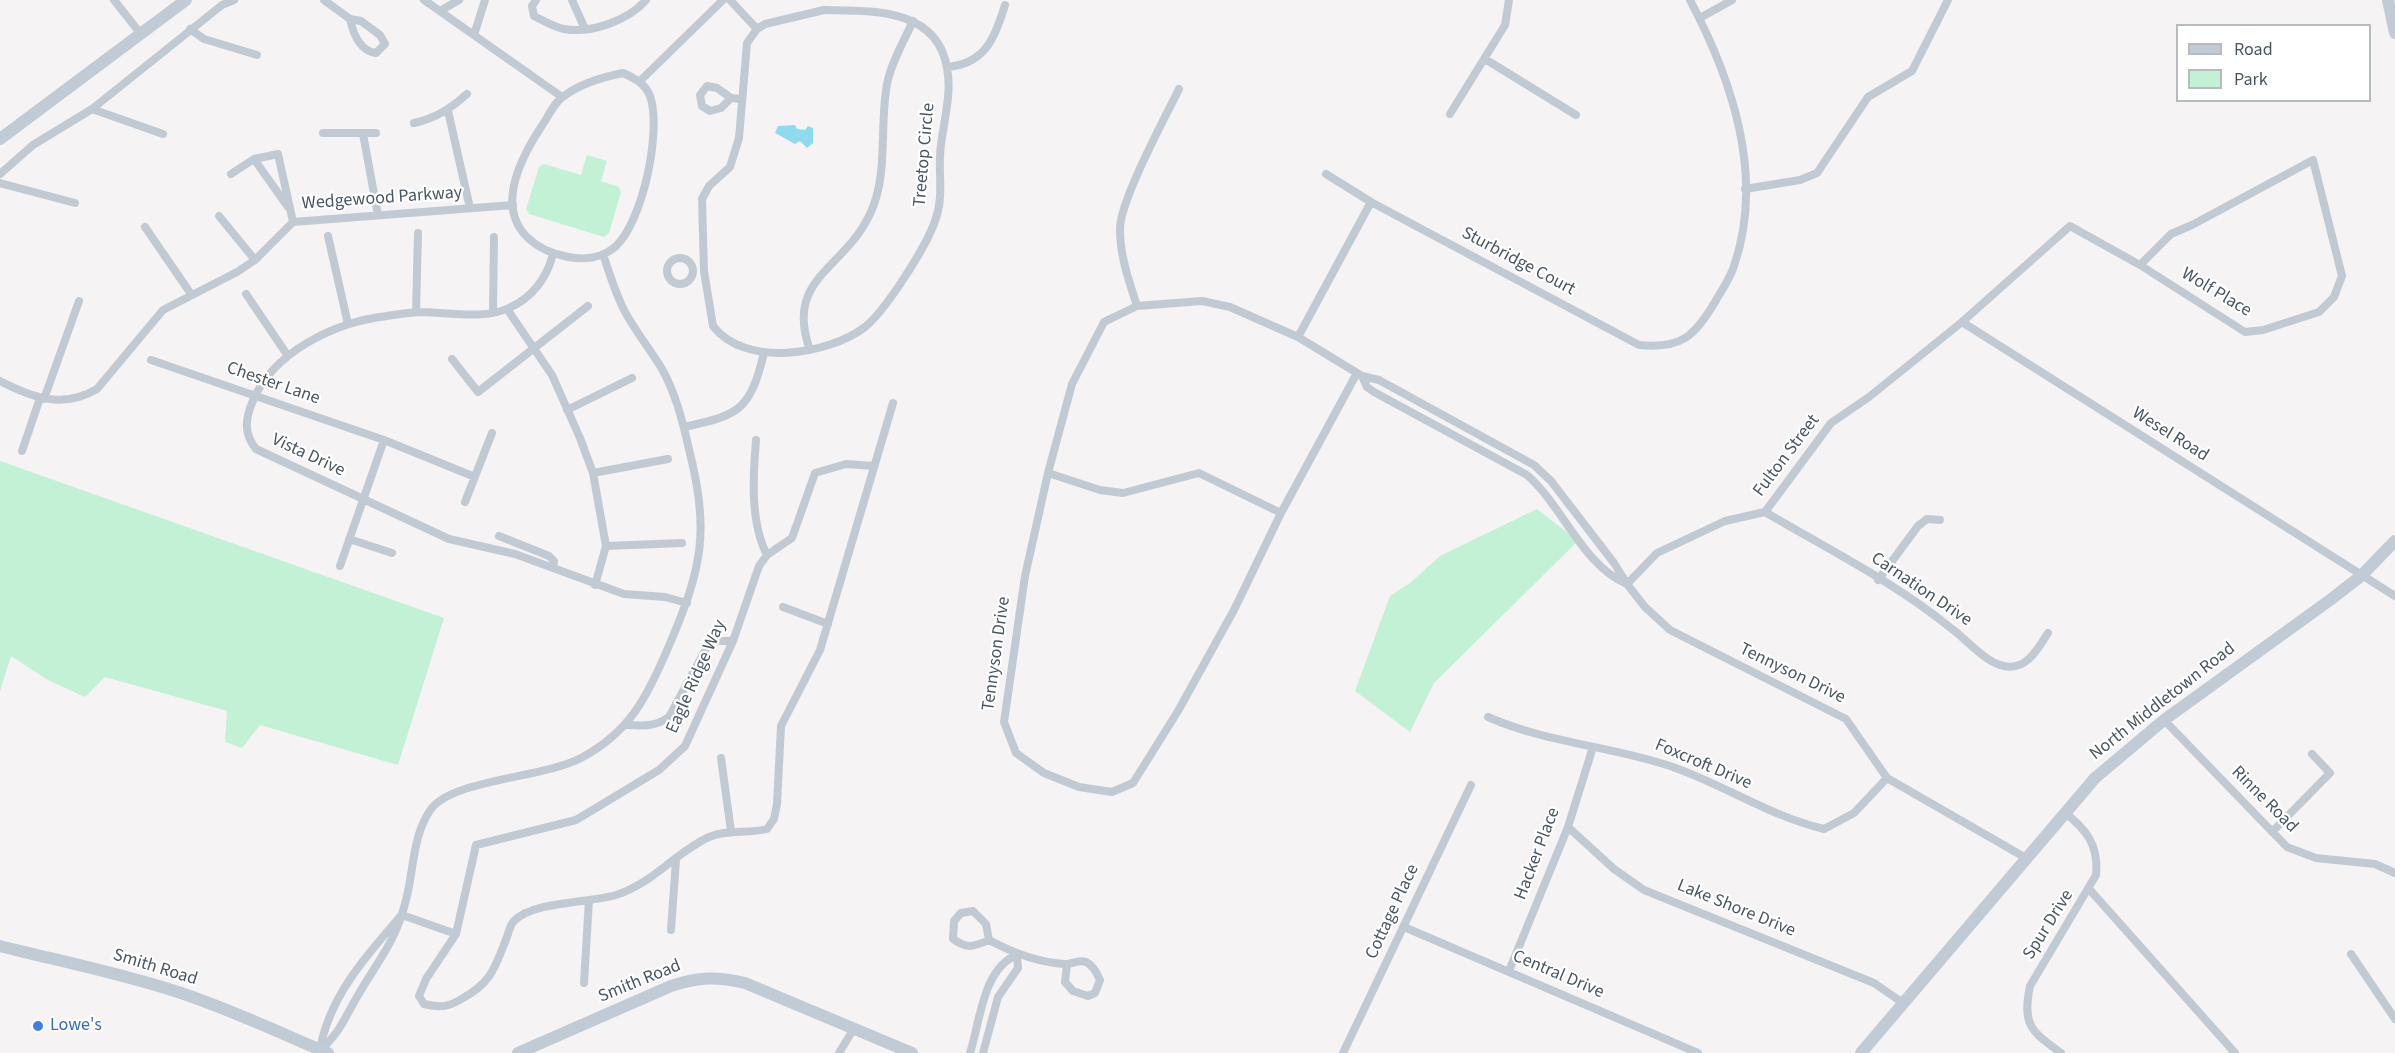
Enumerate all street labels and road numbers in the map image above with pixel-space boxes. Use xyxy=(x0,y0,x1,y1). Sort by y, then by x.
street label: Treetop Circle xyxy=(910,102,940,208)
street label: Wedgewood Parkway xyxy=(301,183,463,215)
street label: Sturbridge Court xyxy=(1458,223,1578,301)
street label: Wolf Place xyxy=(2177,264,2255,322)
street label: Chester Lane xyxy=(223,358,323,410)
street label: Wesel Road xyxy=(2128,403,2212,467)
street label: Fulton Street xyxy=(1749,411,1825,501)
street label: Vista Drive xyxy=(268,430,348,482)
street label: Carnation Drive xyxy=(1866,548,1976,632)
street label: Tennyson Drive xyxy=(978,595,1016,713)
street label: Eagle Ridge Way xyxy=(662,617,732,737)
street label: Tennyson Drive xyxy=(1735,639,1849,709)
street label: North Middletown Road xyxy=(2086,639,2240,765)
street label: Foxcroft Drive xyxy=(1651,735,1755,795)
street label: Rinne Road xyxy=(2226,762,2302,838)
street label: Hacker Place xyxy=(1511,805,1565,903)
street label: Cottage Place xyxy=(1362,861,1424,963)
street label: Lake Shore Drive xyxy=(1674,875,1798,943)
street label: Spur Drive xyxy=(2019,886,2079,964)
street label: Smith Road xyxy=(110,945,200,991)
street label: Central Drive xyxy=(1509,946,1607,1004)
street label: Smith Road xyxy=(596,956,684,1008)

